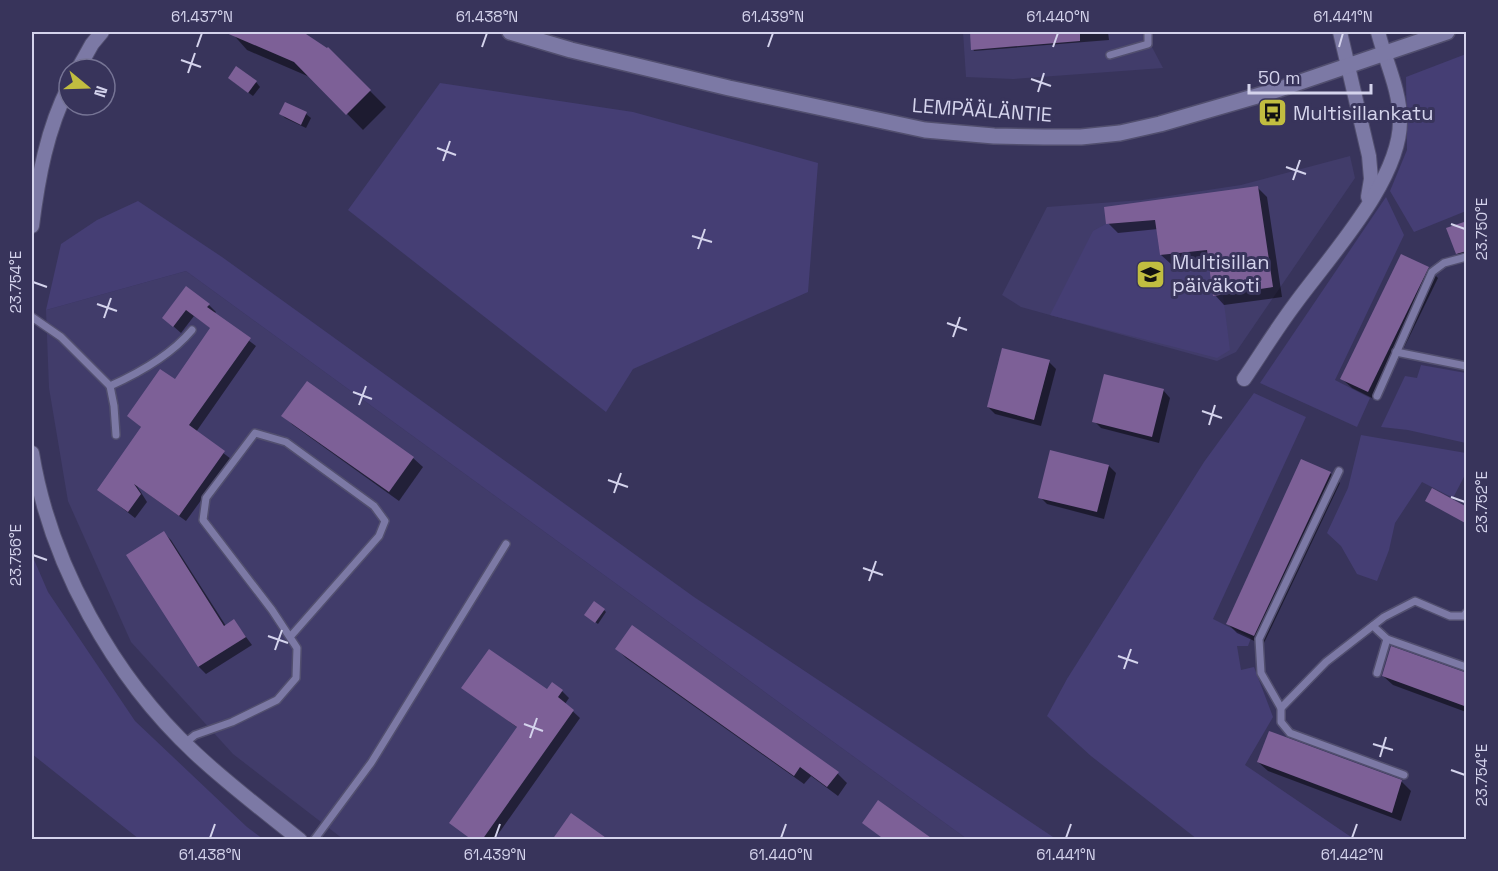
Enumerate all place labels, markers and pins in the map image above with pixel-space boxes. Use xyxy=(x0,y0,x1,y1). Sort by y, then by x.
bus stop icon: Multisillankatu xyxy=(1256,97,1288,129)
place label: Multisillankatu xyxy=(1293,100,1433,126)
place label: Multisillan päiväkoti xyxy=(1172,249,1270,298)
school or university icon: Multisillan päiväkoti xyxy=(1135,258,1167,290)

